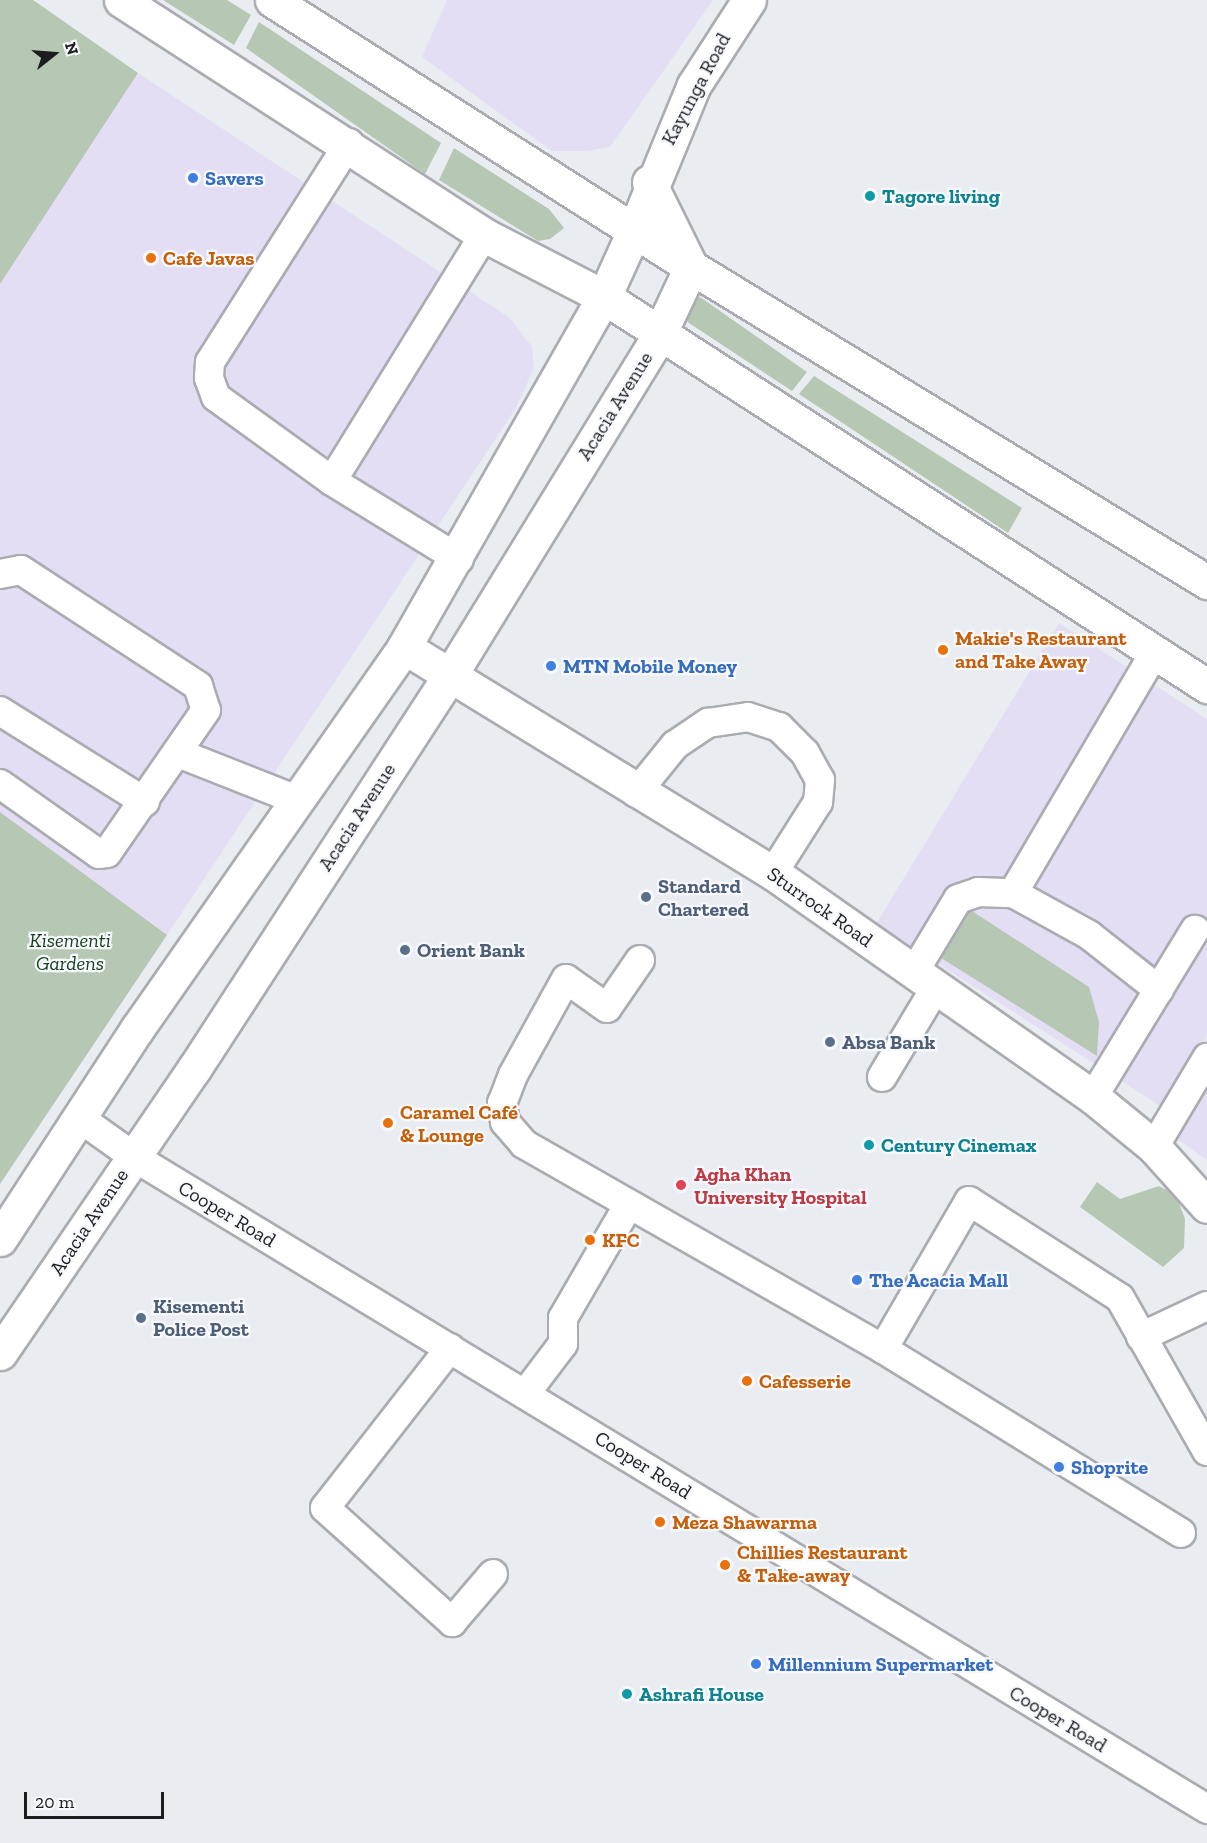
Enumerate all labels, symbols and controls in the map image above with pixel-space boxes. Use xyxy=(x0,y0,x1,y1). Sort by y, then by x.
north arrow xyxy=(24,24,84,84)
street label: Kayunga Road xyxy=(656,29,736,149)
text: N xyxy=(61,40,83,57)
place label: Savers xyxy=(205,166,264,190)
marker: Savers xyxy=(186,171,200,185)
place label: Tagore living xyxy=(882,184,1000,208)
marker: Tagore living xyxy=(863,189,877,203)
place label: Cafe Javas xyxy=(163,246,255,270)
marker: Cafe Javas xyxy=(144,251,158,265)
street label: Acacia Avenue xyxy=(572,347,658,465)
place label: Makie's Restaurant and Take Away xyxy=(955,626,1127,673)
marker: Makie's Restaurant and Take Away xyxy=(936,643,950,657)
place label: MTN Mobile Money xyxy=(563,654,737,678)
marker: MTN Mobile Money xyxy=(544,659,558,673)
street label: Acacia Avenue xyxy=(313,758,401,876)
street label: Sturrock Road xyxy=(763,862,877,952)
place label: Standard Chartered xyxy=(658,874,749,921)
marker: Standard Chartered xyxy=(639,890,653,904)
park label: Kisementi Gardens xyxy=(29,929,111,976)
place label: Orient Bank xyxy=(417,938,525,962)
marker: Orient Bank xyxy=(398,943,412,957)
place label: Absa Bank xyxy=(842,1030,935,1054)
marker: Absa Bank xyxy=(823,1035,837,1049)
place label: Caramel Café & Lounge xyxy=(400,1100,518,1147)
marker: Caramel Café & Lounge xyxy=(381,1116,395,1130)
place label: Century Cinemax xyxy=(881,1133,1037,1157)
marker: Century Cinemax xyxy=(862,1138,876,1152)
place label: Agha Khan University Hospital xyxy=(694,1162,867,1209)
street label: Acacia Avenue xyxy=(44,1164,134,1280)
street label: Cooper Road xyxy=(174,1175,280,1253)
marker: Agha Khan University Hospital xyxy=(672,1176,690,1194)
place label: KFC xyxy=(602,1228,640,1252)
marker: KFC xyxy=(583,1233,597,1247)
place label: The Acacia Mall xyxy=(869,1268,1009,1292)
marker: The Acacia Mall xyxy=(850,1273,864,1287)
place label: Kisementi Police Post xyxy=(153,1294,249,1341)
marker: Kisementi Police Post xyxy=(134,1311,148,1325)
place label: Cafesserie xyxy=(759,1369,851,1393)
marker: Cafesserie xyxy=(740,1374,754,1388)
street label: Cooper Road xyxy=(590,1426,696,1504)
place label: Shoprite xyxy=(1071,1455,1148,1479)
marker: Shoprite xyxy=(1052,1460,1066,1474)
place label: Meza Shawarma xyxy=(672,1510,817,1534)
marker: Meza Shawarma xyxy=(653,1515,667,1529)
place label: Chillies Restaurant & Take-away xyxy=(737,1541,907,1588)
marker: Chillies Restaurant & Take-away xyxy=(718,1558,732,1572)
place label: Millennium Supermarket xyxy=(768,1652,993,1676)
marker: Millennium Supermarket xyxy=(749,1657,763,1671)
street label: Cooper Road xyxy=(1005,1680,1111,1758)
place label: Ashrafi House xyxy=(639,1682,764,1706)
marker: Ashrafi House xyxy=(620,1687,634,1701)
scale bar xyxy=(27,1780,166,1818)
text: 20 m xyxy=(35,1791,74,1813)

